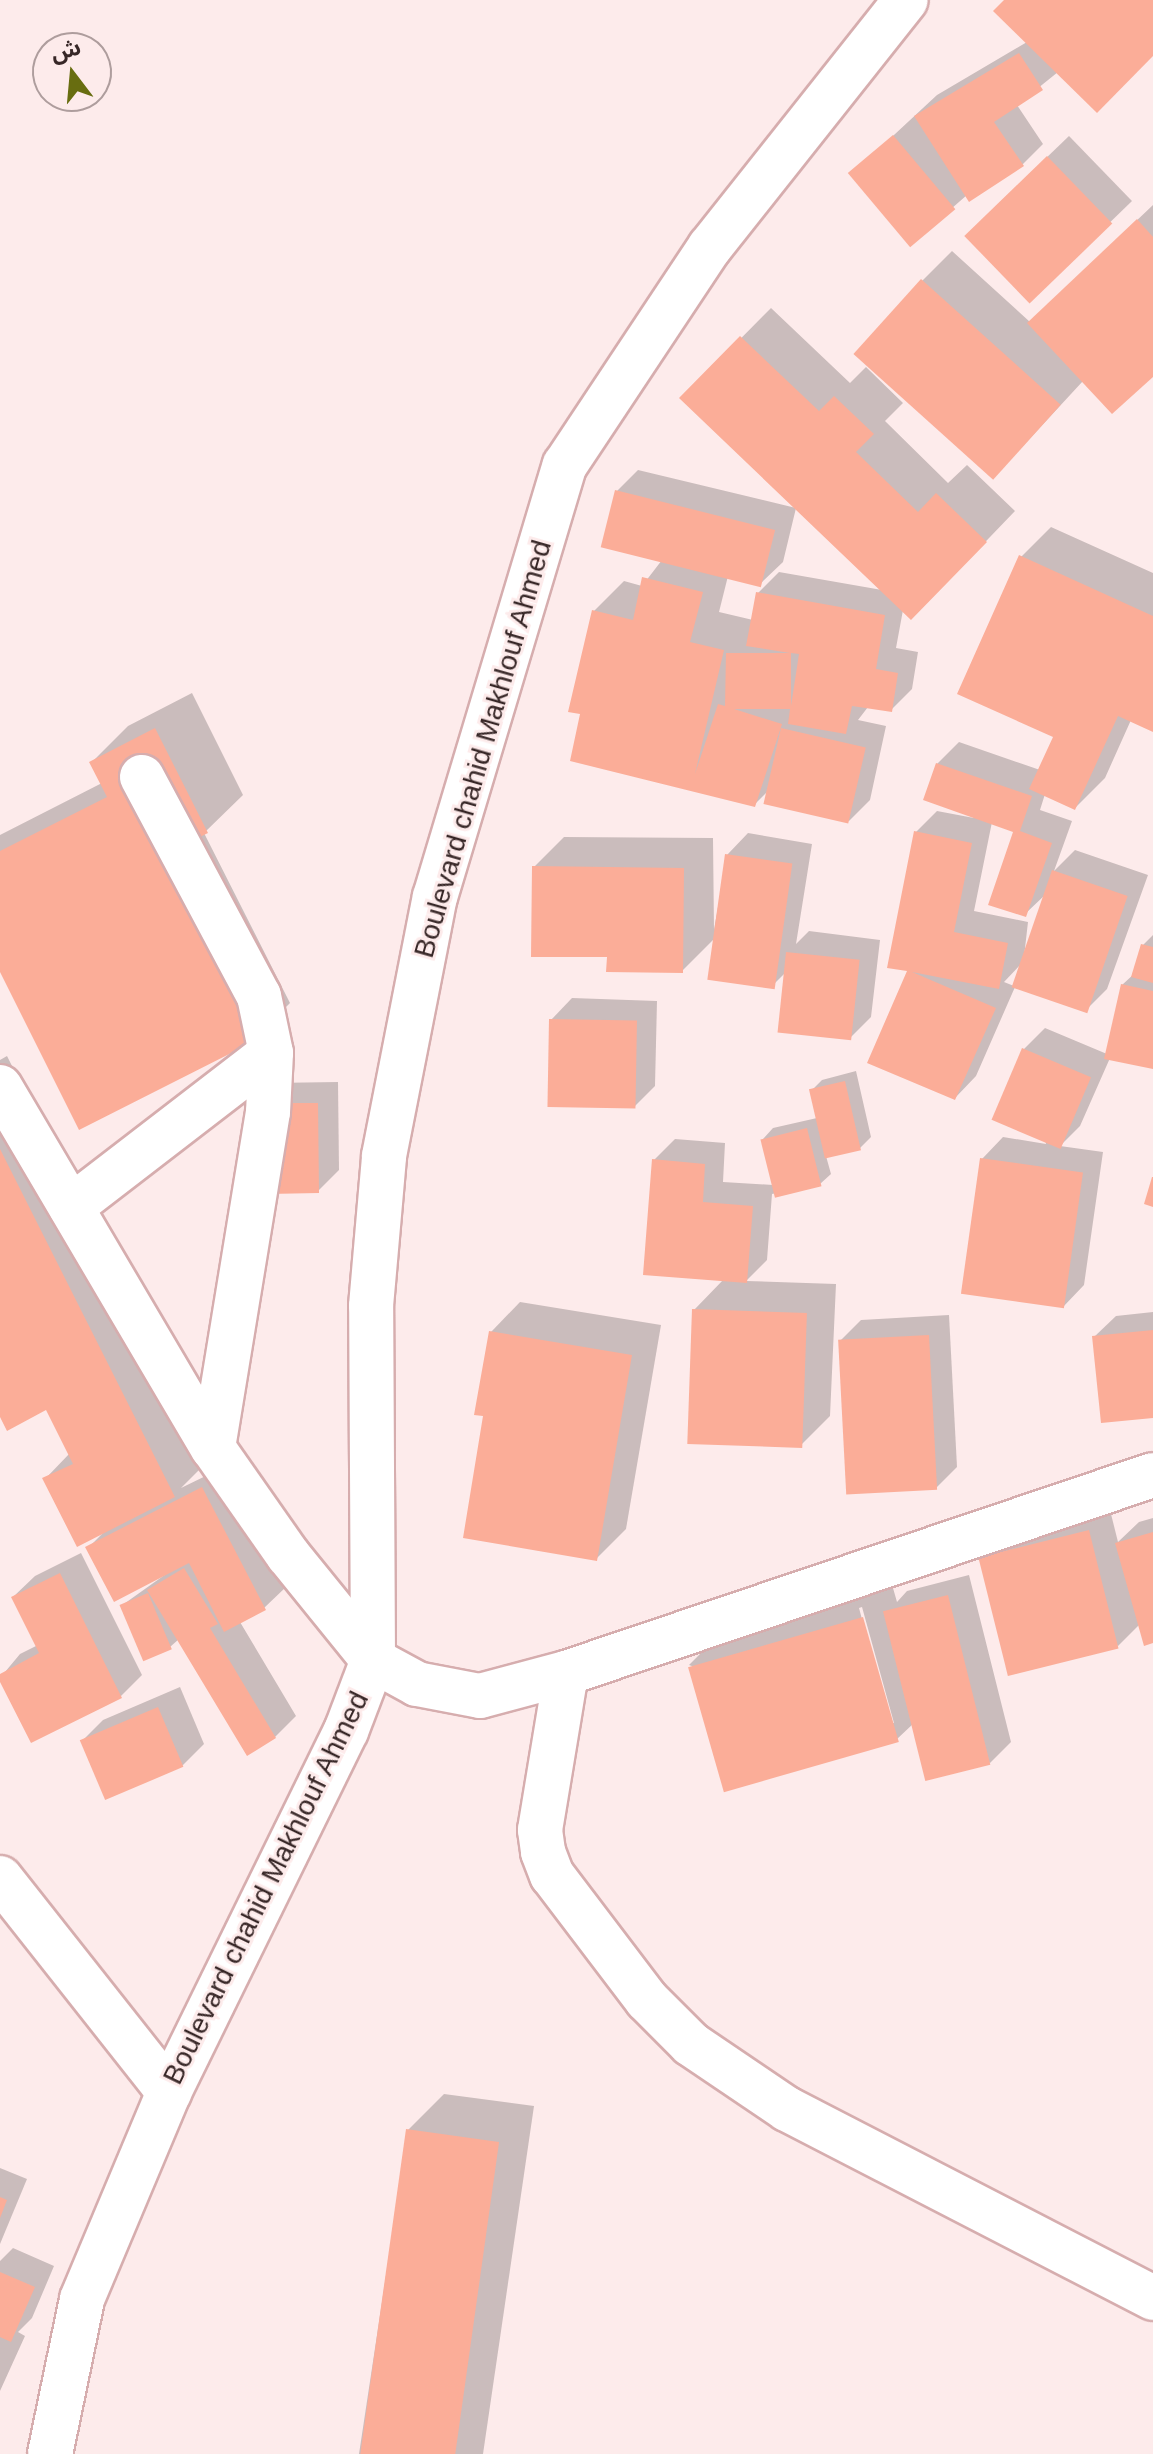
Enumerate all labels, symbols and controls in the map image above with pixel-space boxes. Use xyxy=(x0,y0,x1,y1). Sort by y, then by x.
north arrow xyxy=(32,32,112,112)
text: ش xyxy=(48,34,84,67)
street label: Boulevard chahid Makhlouf Ahmed xyxy=(407,536,559,962)
street label: Boulevard chahid Makhlouf Ahmed xyxy=(156,1685,376,2091)

